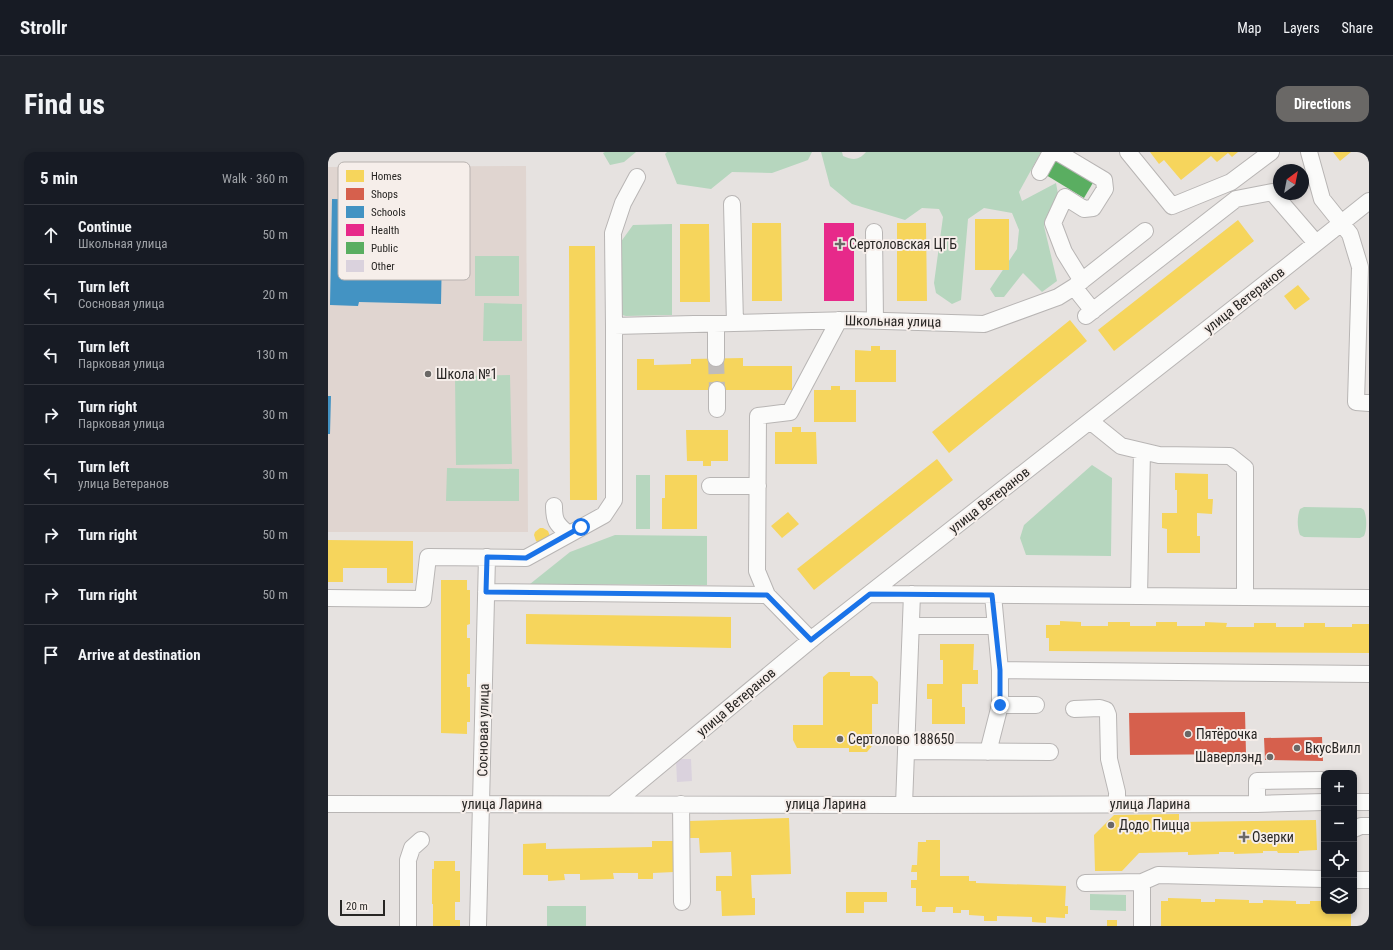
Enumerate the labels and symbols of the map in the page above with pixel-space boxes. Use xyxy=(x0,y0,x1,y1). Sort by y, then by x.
legend xyxy=(338,162,470,280)
north arrow xyxy=(1273,164,1309,200)
text: Homes xyxy=(371,170,402,183)
text: Shops xyxy=(371,188,398,201)
text: Schools xyxy=(371,206,406,219)
text: Health xyxy=(371,224,399,237)
place label: Сертоловская ЦГБ xyxy=(849,236,957,252)
marker: Сертоловская ЦГБ xyxy=(834,238,846,250)
text: Public xyxy=(371,242,398,255)
text: Other xyxy=(371,260,395,273)
street label: улица Ветеранов xyxy=(1200,264,1288,336)
street label: Школьная улица xyxy=(845,312,941,330)
place label: Школа №1 xyxy=(436,366,497,382)
marker: Школа №1 xyxy=(423,369,433,379)
street label: улица Ветеранов xyxy=(945,464,1033,536)
route start xyxy=(572,518,590,536)
street label: улица Ветеранов xyxy=(693,664,779,740)
street label: Сосновая улица xyxy=(474,683,492,777)
route end xyxy=(991,696,1009,714)
place label: Пятёрочка xyxy=(1196,726,1258,742)
marker: Пятёрочка xyxy=(1183,729,1193,739)
place label: Сертолово 188650 xyxy=(848,731,954,747)
marker: Сертолово 188650 xyxy=(835,734,845,744)
place label: ВкусВилл xyxy=(1305,740,1361,756)
marker: ВкусВилл xyxy=(1292,743,1302,753)
place label: Шаверлэнд xyxy=(1195,749,1262,765)
marker: Шаверлэнд xyxy=(1265,752,1275,762)
street label: улица Ларина xyxy=(462,796,542,812)
street label: улица Ларина xyxy=(786,796,866,812)
street label: улица Ларина xyxy=(1110,796,1190,812)
place label: Додо Пицца xyxy=(1119,817,1190,833)
marker: Додо Пицца xyxy=(1106,820,1116,830)
place label: Озерки xyxy=(1252,829,1294,845)
marker: Озерки xyxy=(1239,832,1249,842)
scale bar xyxy=(340,898,385,917)

